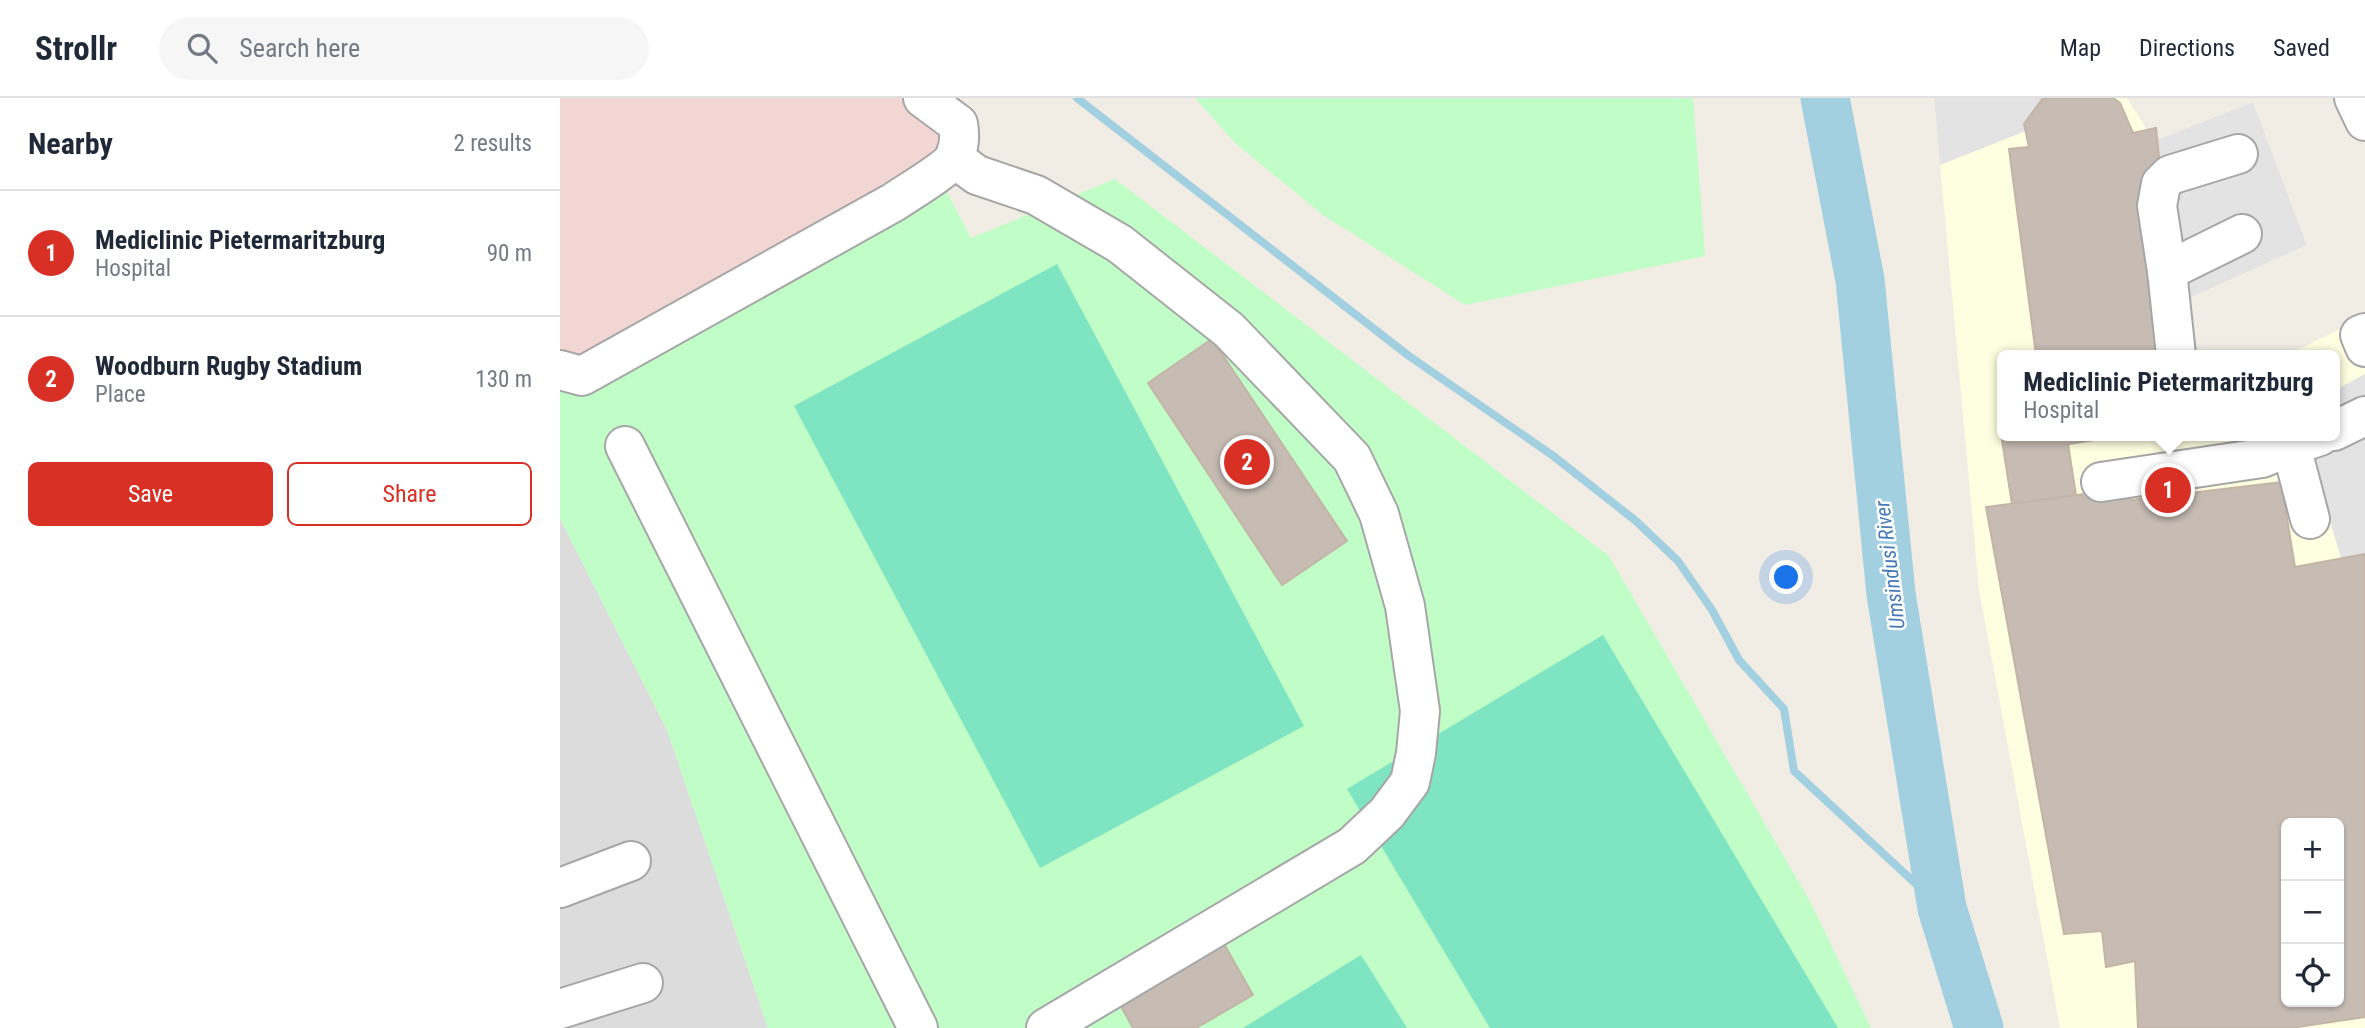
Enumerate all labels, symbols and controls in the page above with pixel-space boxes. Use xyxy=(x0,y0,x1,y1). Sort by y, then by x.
search box xyxy=(159,17,649,80)
text: Strollr xyxy=(35,29,117,68)
icon: search xyxy=(183,29,221,67)
text: Search here xyxy=(239,33,360,63)
text: Map xyxy=(2060,34,2101,62)
text: Directions xyxy=(2139,34,2235,62)
text: Saved xyxy=(2273,34,2330,62)
text: Nearby xyxy=(28,126,113,161)
text: 2 results xyxy=(454,130,532,157)
text: Mediclinic Pietermaritzburg xyxy=(95,225,385,255)
text: 1 xyxy=(45,240,57,267)
text: 90 m xyxy=(487,240,532,267)
text: Hospital xyxy=(95,255,171,282)
popup xyxy=(1997,350,2340,441)
text: Woodburn Rugby Stadium xyxy=(95,351,362,381)
text: 2 xyxy=(45,366,57,393)
text: 130 m xyxy=(475,366,532,393)
text: Mediclinic Pietermaritzburg xyxy=(2023,367,2314,397)
text: Place xyxy=(95,381,145,408)
text: Hospital xyxy=(2023,397,2099,424)
pin: 2 xyxy=(1224,436,1270,488)
button: Save xyxy=(28,462,273,526)
button: Share xyxy=(287,462,532,526)
pin: 1 xyxy=(2145,464,2191,516)
water label: Umsindusi River xyxy=(1870,499,1910,631)
your location xyxy=(1769,560,1803,594)
map controls xyxy=(2281,818,2344,1007)
button: + xyxy=(2281,818,2344,881)
button: − xyxy=(2281,881,2344,944)
button: locate xyxy=(2281,944,2344,1007)

